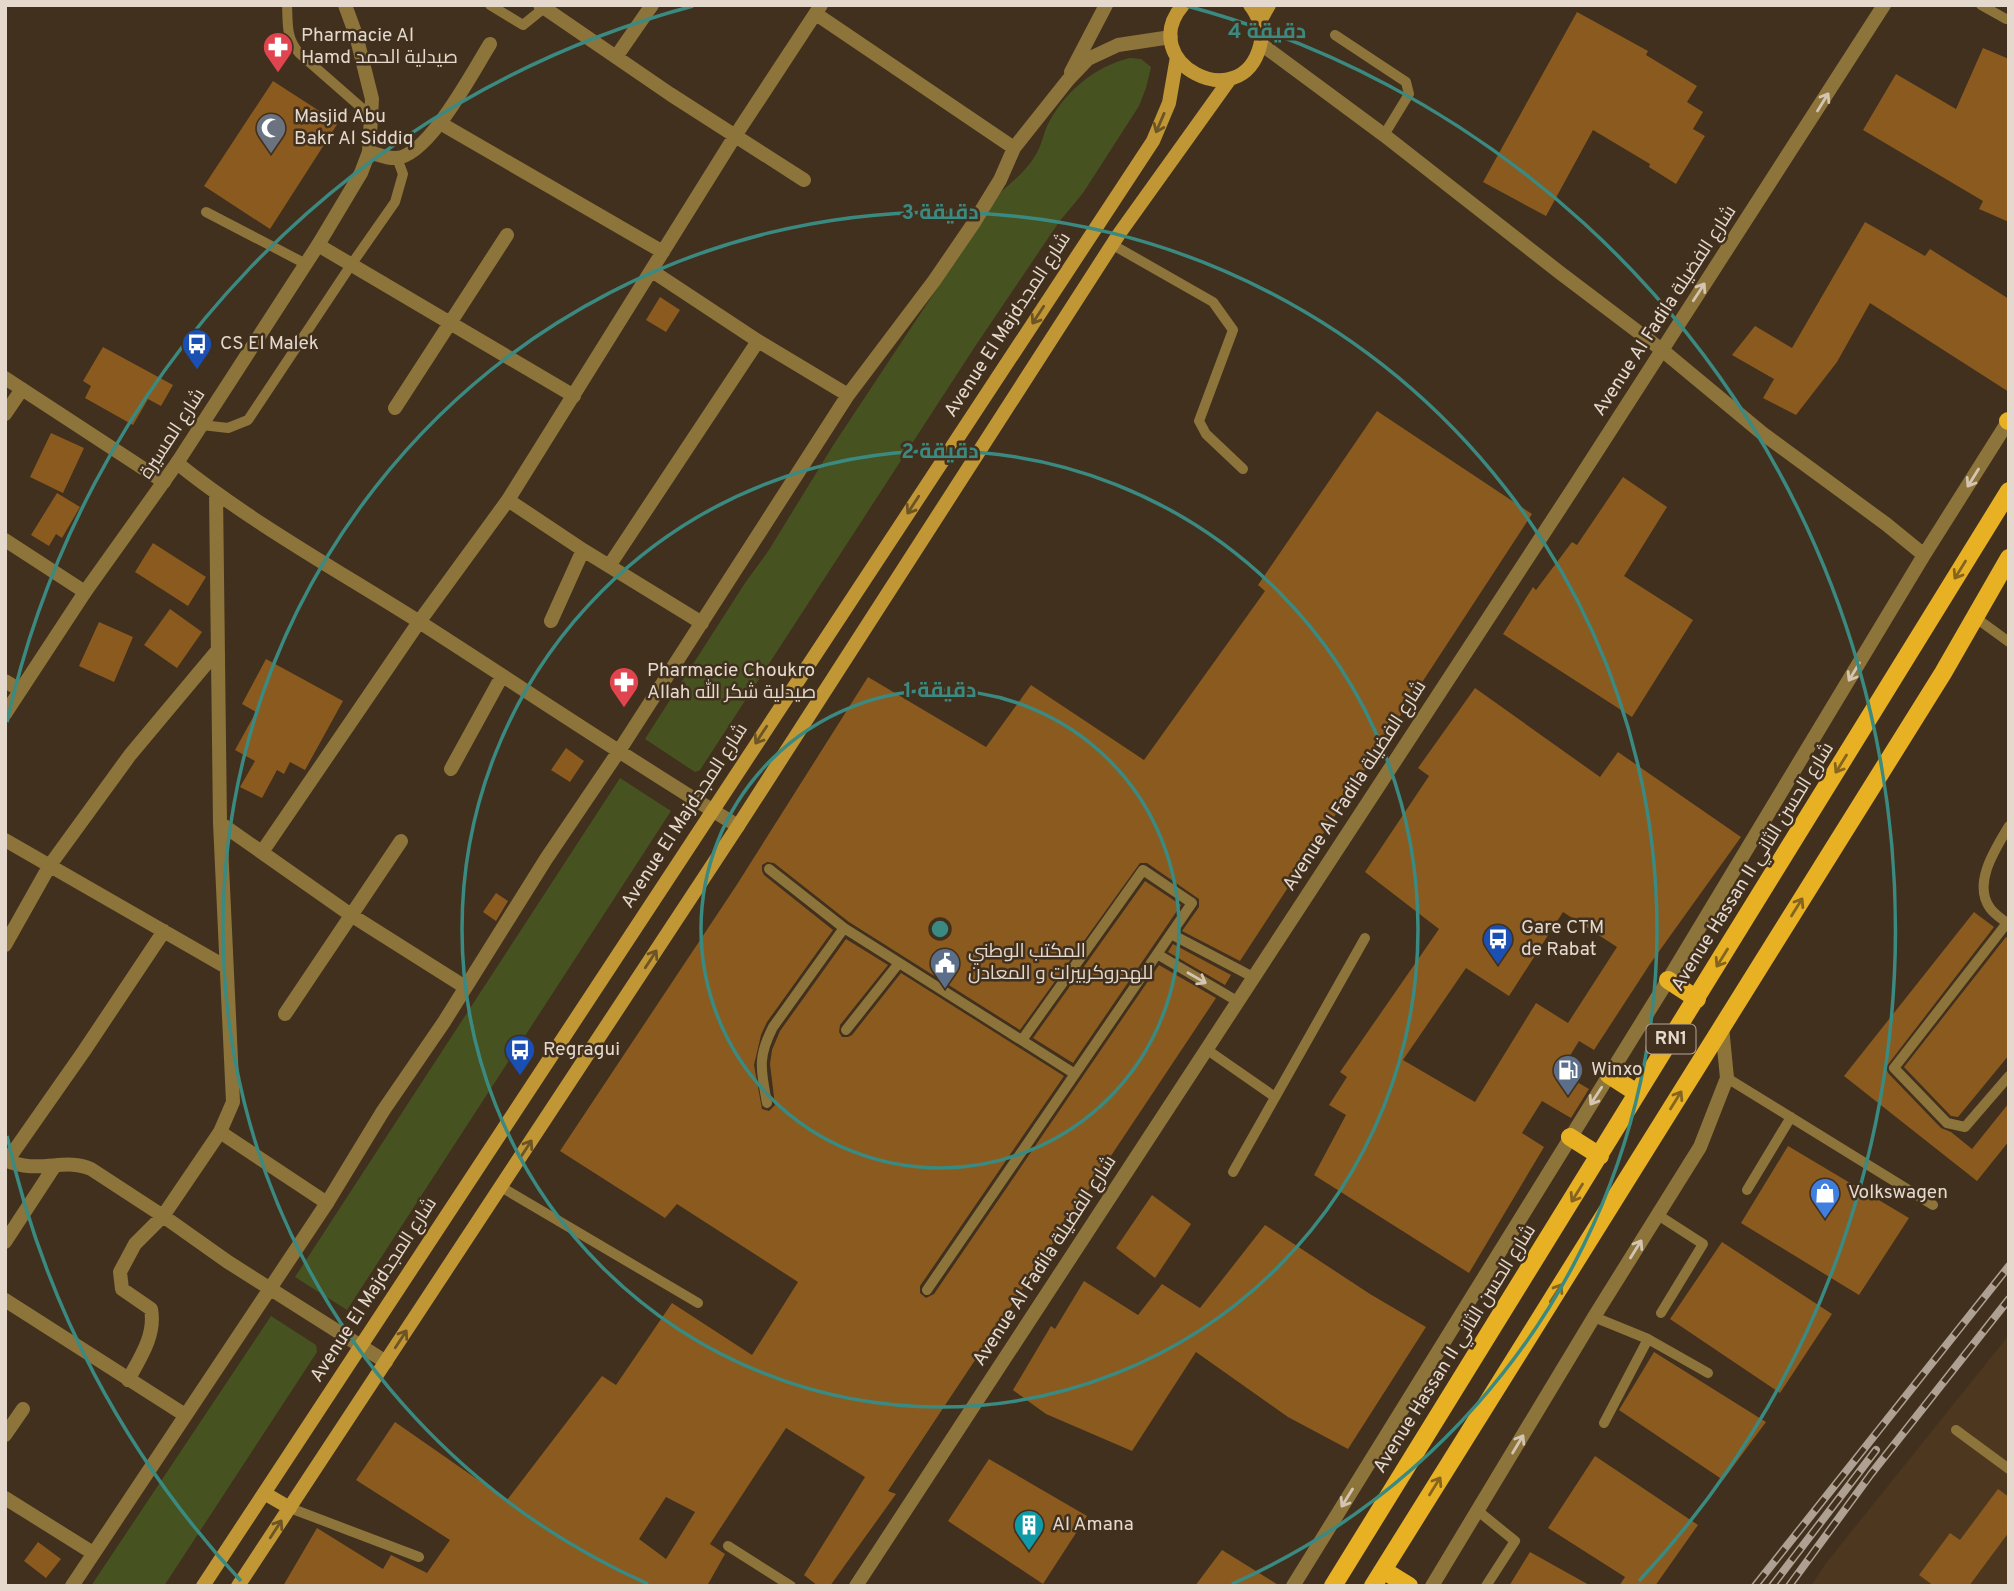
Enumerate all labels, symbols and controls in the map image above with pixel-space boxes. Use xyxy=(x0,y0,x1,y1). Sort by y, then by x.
text: 4 دقيقة xyxy=(1228,19,1306,46)
place label: Pharmacie Al Hamd صيدلية الحمد xyxy=(301,24,458,70)
pharmacy icon: Pharmacie Al Hamd صيدلية الحمد xyxy=(261,30,295,74)
one-way arrow xyxy=(1816,92,1830,112)
place label: Masjid Abu Bakr Al Siddiq xyxy=(294,105,413,151)
mosque icon: Masjid Abu Bakr Al Siddiq xyxy=(254,111,288,155)
one-way arrow xyxy=(1153,112,1166,133)
text: 3 دقيقة xyxy=(901,200,979,227)
street label: Avenue Al Fadila شارع الفضيلة xyxy=(1588,201,1742,421)
street label: Avenue El Majdشارع المجد xyxy=(939,228,1077,422)
one-way arrow xyxy=(1692,283,1706,303)
one-way arrow xyxy=(1031,304,1045,324)
bus stop icon: CS El Malek xyxy=(180,327,214,371)
place label: CS El Malek xyxy=(220,332,319,356)
street label: شارع المسيرة xyxy=(135,384,211,484)
text: 2 دقيقة xyxy=(901,439,979,466)
one-way arrow xyxy=(1965,467,1979,487)
one-way arrow xyxy=(906,494,920,514)
one-way arrow xyxy=(1953,560,1968,579)
place label: Pharmacie Choukro Allah صيدلية شكر الله xyxy=(647,659,816,705)
one-way arrow xyxy=(1847,661,1861,681)
pharmacy icon: Pharmacie Choukro Allah صيدلية شكر الله xyxy=(607,665,641,709)
street label: Avenue Al Fadila شارع الفضيلة xyxy=(1278,676,1432,896)
text: 1 دقيقة xyxy=(903,678,977,705)
street label: Avenue El Majdشارع المجد xyxy=(616,719,754,913)
one-way arrow xyxy=(753,725,767,745)
street label: Avenue Hassan II شارع الحسن الثاني xyxy=(1666,738,1841,996)
one-way arrow xyxy=(1834,754,1849,773)
one-way arrow xyxy=(1790,898,1804,918)
place label: Gare CTM de Rabat xyxy=(1521,916,1604,962)
centre of rings xyxy=(928,917,952,941)
bus stop icon: Gare CTM de Rabat xyxy=(1481,922,1515,966)
place label: المكتب الوطني للهدروكربيرات و المعادن xyxy=(968,940,1153,986)
public building icon: المكتب الوطني للهدروكربيرات و المعادن xyxy=(928,946,962,990)
one-way arrow xyxy=(1715,947,1729,967)
one-way arrow xyxy=(644,949,658,969)
one-way arrow xyxy=(1186,971,1206,985)
road number: RN1 xyxy=(1646,1024,1696,1054)
bus stop icon: Regragui xyxy=(503,1033,537,1077)
place label: Regragui xyxy=(543,1038,620,1062)
fuel station icon: Winxo xyxy=(1551,1053,1585,1097)
place label: Winxo xyxy=(1591,1058,1643,1082)
one-way arrow xyxy=(1588,1086,1602,1106)
one-way arrow xyxy=(1670,1091,1684,1111)
one-way arrow xyxy=(519,1139,533,1159)
street label: Avenue Al Fadila شارع الفضيلة xyxy=(968,1151,1122,1371)
shop icon: Volkswagen xyxy=(1808,1176,1842,1220)
place label: Volkswagen xyxy=(1848,1181,1948,1205)
one-way arrow xyxy=(1569,1183,1584,1202)
street label: Avenue El Majdشارع المجد xyxy=(305,1193,443,1387)
street label: Avenue Hassan II شارع الحسن الثاني xyxy=(1368,1220,1543,1478)
one-way arrow xyxy=(1630,1240,1644,1260)
one-way arrow xyxy=(1549,1284,1563,1304)
one-way arrow xyxy=(394,1329,408,1349)
one-way arrow xyxy=(1512,1434,1526,1454)
one-way arrow xyxy=(1428,1476,1442,1496)
one-way arrow xyxy=(1340,1488,1354,1508)
building icon: Al Amana xyxy=(1012,1508,1046,1552)
place label: Al Amana xyxy=(1052,1513,1134,1537)
one-way arrow xyxy=(269,1519,283,1539)

